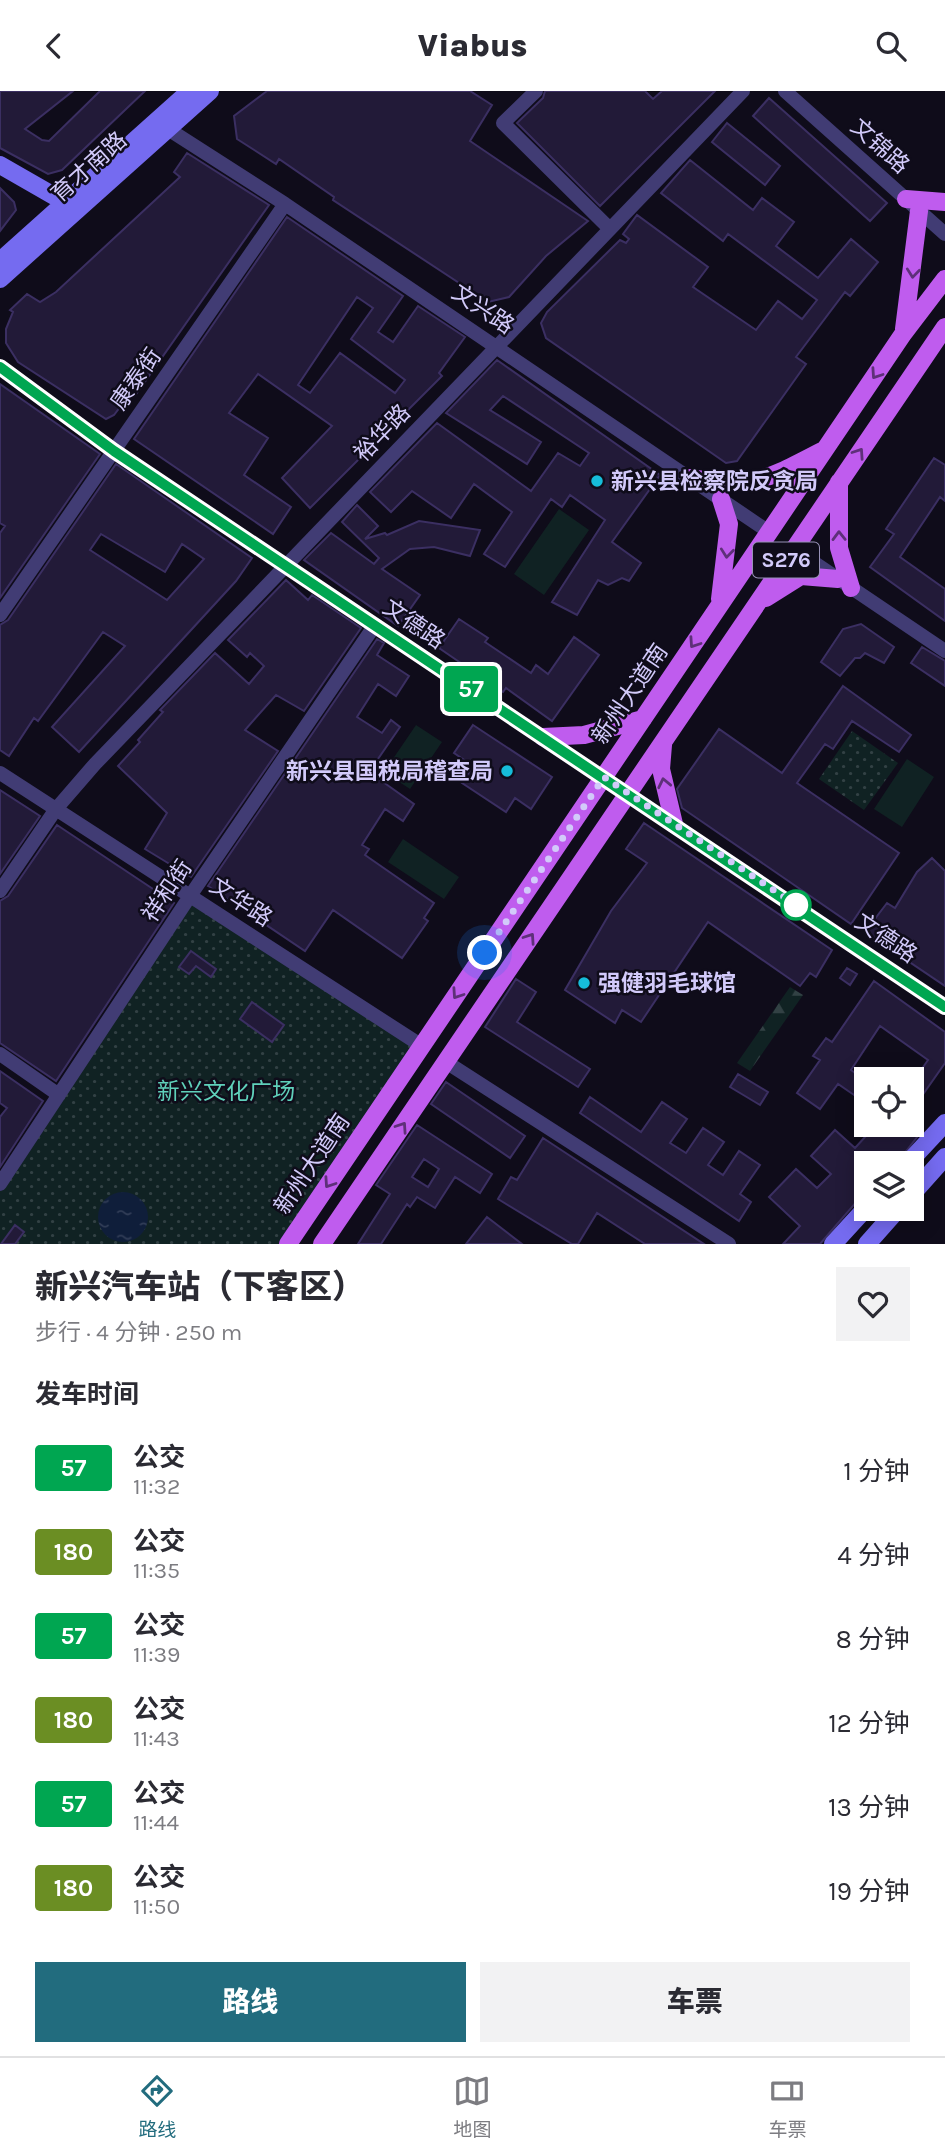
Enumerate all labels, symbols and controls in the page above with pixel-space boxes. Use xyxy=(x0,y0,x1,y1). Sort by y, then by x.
icon: back xyxy=(35,27,73,65)
text: Viabus xyxy=(417,27,528,64)
icon: search xyxy=(872,27,910,65)
street label: 文锦路 xyxy=(845,113,915,179)
street label: 育才南路 xyxy=(46,126,132,208)
one-way arrow xyxy=(905,267,920,279)
street label: 文兴路 xyxy=(447,279,519,339)
street label: 康泰街 xyxy=(105,343,167,415)
one-way arrow xyxy=(872,366,884,379)
street label: 裕华路 xyxy=(348,399,416,467)
one-way arrow xyxy=(851,448,864,461)
place label: 新兴县检察院反贪局 xyxy=(611,468,818,495)
marker: 新兴县检察院反贪局 xyxy=(589,473,605,489)
one-way arrow xyxy=(831,530,847,541)
road number: S276 xyxy=(753,543,819,577)
one-way arrow xyxy=(720,548,735,559)
street label: 文德路 xyxy=(378,594,450,654)
one-way arrow xyxy=(689,636,702,649)
street label: 新州大道南 xyxy=(587,639,673,749)
line badge: 57 xyxy=(440,666,503,712)
text: 57 xyxy=(458,675,484,703)
place label: 新兴县国税局稽查局 xyxy=(286,758,493,785)
marker: 新兴县国税局稽查局 xyxy=(499,763,515,779)
one-way arrow xyxy=(657,777,672,789)
street label: 祥和街 xyxy=(137,855,197,927)
street label: 文华路 xyxy=(205,872,277,932)
unlabelled marker xyxy=(781,890,811,920)
street label: 文德路 xyxy=(850,908,922,968)
one-way arrow xyxy=(522,933,535,946)
your location xyxy=(467,935,502,970)
place label: 强健羽毛球馆 xyxy=(598,970,736,997)
marker: 强健羽毛球馆 xyxy=(576,975,592,991)
one-way arrow xyxy=(452,987,465,1000)
map controls xyxy=(854,1067,924,1221)
button: locate xyxy=(854,1067,924,1137)
park label: 新兴文化广场 xyxy=(157,1078,295,1105)
street label: 新州大道南 xyxy=(269,1109,355,1219)
one-way arrow xyxy=(394,1122,406,1135)
button: layers xyxy=(854,1151,924,1221)
one-way arrow xyxy=(325,1175,338,1188)
button: heart xyxy=(836,1267,910,1341)
text: 新兴汽车站（下客区） xyxy=(35,1268,365,1306)
text: 步行 · 4 分钟 · 250 m xyxy=(35,1319,242,1346)
text: 发车时间 xyxy=(35,1379,139,1410)
text: 公交 xyxy=(133,1442,185,1473)
text: 57 xyxy=(61,1454,86,1482)
text: 1 分钟 xyxy=(843,1456,910,1487)
text: 11:32 xyxy=(133,1473,180,1500)
text: 公交 xyxy=(133,1526,185,1557)
text: 180 xyxy=(54,1538,93,1566)
text: 4 分钟 xyxy=(837,1540,910,1571)
text: 11:35 xyxy=(133,1557,180,1584)
text: 公交 xyxy=(133,1610,185,1641)
text: 57 xyxy=(61,1622,86,1650)
text: 8 分钟 xyxy=(836,1624,910,1655)
text: 11:39 xyxy=(133,1641,180,1668)
text: 公交 xyxy=(133,1694,185,1725)
text: 180 xyxy=(54,1706,93,1734)
text: 12 分钟 xyxy=(828,1708,910,1739)
text: 11:43 xyxy=(133,1725,180,1752)
text: 公交 xyxy=(133,1778,185,1809)
text: 57 xyxy=(61,1790,86,1818)
text: 13 分钟 xyxy=(828,1792,910,1823)
text: 11:44 xyxy=(133,1809,179,1836)
text: 公交 xyxy=(133,1862,185,1893)
text: 180 xyxy=(54,1874,93,1902)
text: 19 分钟 xyxy=(828,1876,910,1907)
text: 11:50 xyxy=(133,1893,180,1920)
button: 路线 xyxy=(35,1962,466,2042)
button: 车票 xyxy=(480,1962,910,2042)
tab: 路线 xyxy=(138,2072,177,2141)
tab: 地图 xyxy=(453,2072,492,2141)
tab: 车票 xyxy=(768,2072,807,2141)

